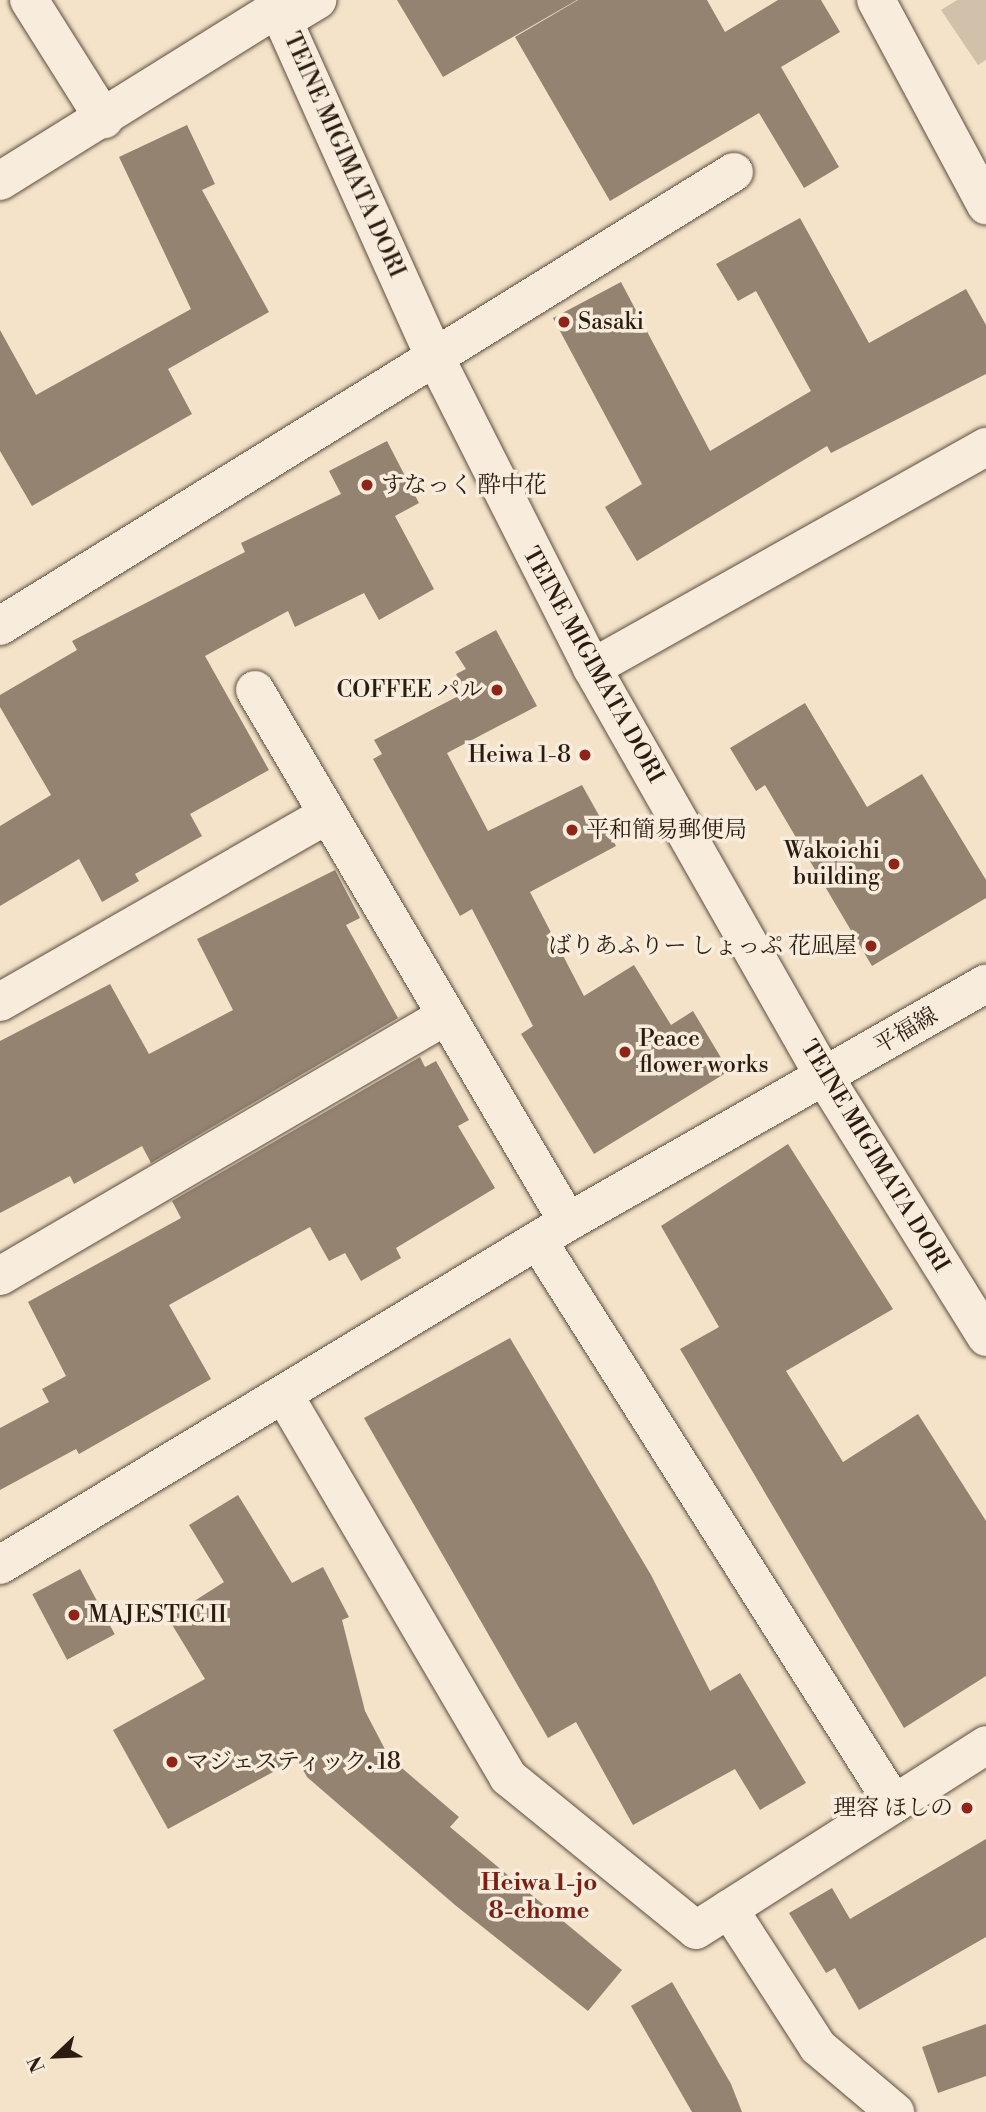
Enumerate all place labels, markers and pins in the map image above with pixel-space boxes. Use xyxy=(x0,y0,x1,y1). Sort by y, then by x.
place label: Sasaki xyxy=(578,308,644,336)
marker: Sasaki xyxy=(556,314,572,330)
place label: すなっく 酔中花 xyxy=(381,471,547,499)
marker: すなっく 酔中花 xyxy=(359,477,375,493)
place label: COFFEE パル xyxy=(337,676,483,704)
marker: COFFEE パル xyxy=(489,682,505,698)
place label: Heiwa 1-8 xyxy=(468,741,571,769)
marker: Heiwa 1-8 xyxy=(577,747,593,763)
place label: 平和簡易郵便局 xyxy=(586,816,747,844)
marker: 平和簡易郵便局 xyxy=(564,822,580,838)
place label: Wakoichi building xyxy=(784,837,880,891)
marker: Wakoichi building xyxy=(886,856,902,872)
place label: ばりあふりー しょっぷ 花凪屋 xyxy=(549,932,857,960)
marker: ばりあふりー しょっぷ 花凪屋 xyxy=(863,938,879,954)
place label: Peace flower works xyxy=(639,1025,769,1079)
marker: Peace flower works xyxy=(617,1044,633,1060)
place label: MAJESTIC II xyxy=(88,1601,227,1629)
marker: MAJESTIC II xyxy=(66,1607,82,1623)
place label: マジェスティック. 18 xyxy=(186,1748,403,1776)
marker: マジェスティック. 18 xyxy=(164,1754,180,1770)
place label: 理容 ほしの xyxy=(833,1794,953,1822)
marker: 理容 ほしの xyxy=(959,1800,975,1816)

